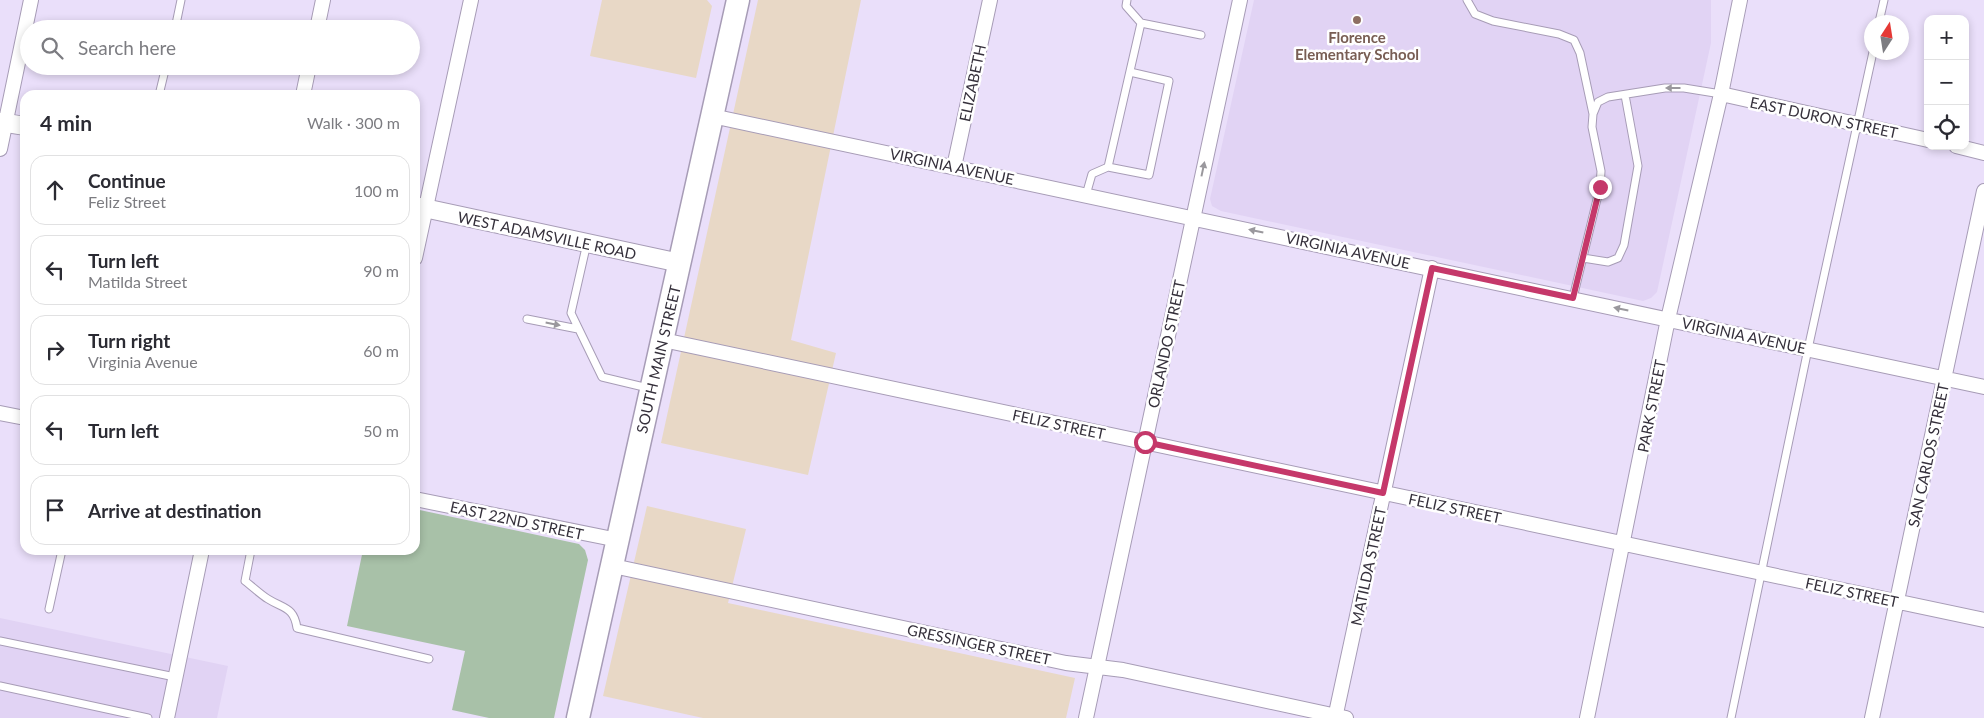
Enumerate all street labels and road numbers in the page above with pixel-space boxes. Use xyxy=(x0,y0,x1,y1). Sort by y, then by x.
street label: ELIZABETH xyxy=(955,43,989,123)
street label: EAST DURON STREET xyxy=(1748,93,1900,142)
street label: VIRGINIA AVENUE xyxy=(888,144,1016,188)
street label: WEST ADAMSVILLE ROAD xyxy=(456,207,638,263)
street label: VIRGINIA AVENUE xyxy=(1284,228,1412,272)
street label: ORLANDO STREET xyxy=(1144,278,1188,410)
street label: SOUTH MAIN STREET xyxy=(632,283,684,435)
street label: VIRGINIA AVENUE xyxy=(1680,313,1808,357)
street label: PARK STREET xyxy=(1633,358,1669,454)
street label: SAN CARLOS STREET xyxy=(1904,381,1952,529)
street label: FELIZ STREET xyxy=(1011,405,1107,443)
street label: FELIZ STREET xyxy=(1407,489,1503,527)
street label: EAST 22ND STREET xyxy=(449,497,585,543)
street label: MATILDA STREET xyxy=(1347,505,1389,627)
street label: FELIZ STREET xyxy=(1804,573,1900,611)
street label: GRESSINGER STREET xyxy=(906,620,1053,668)

